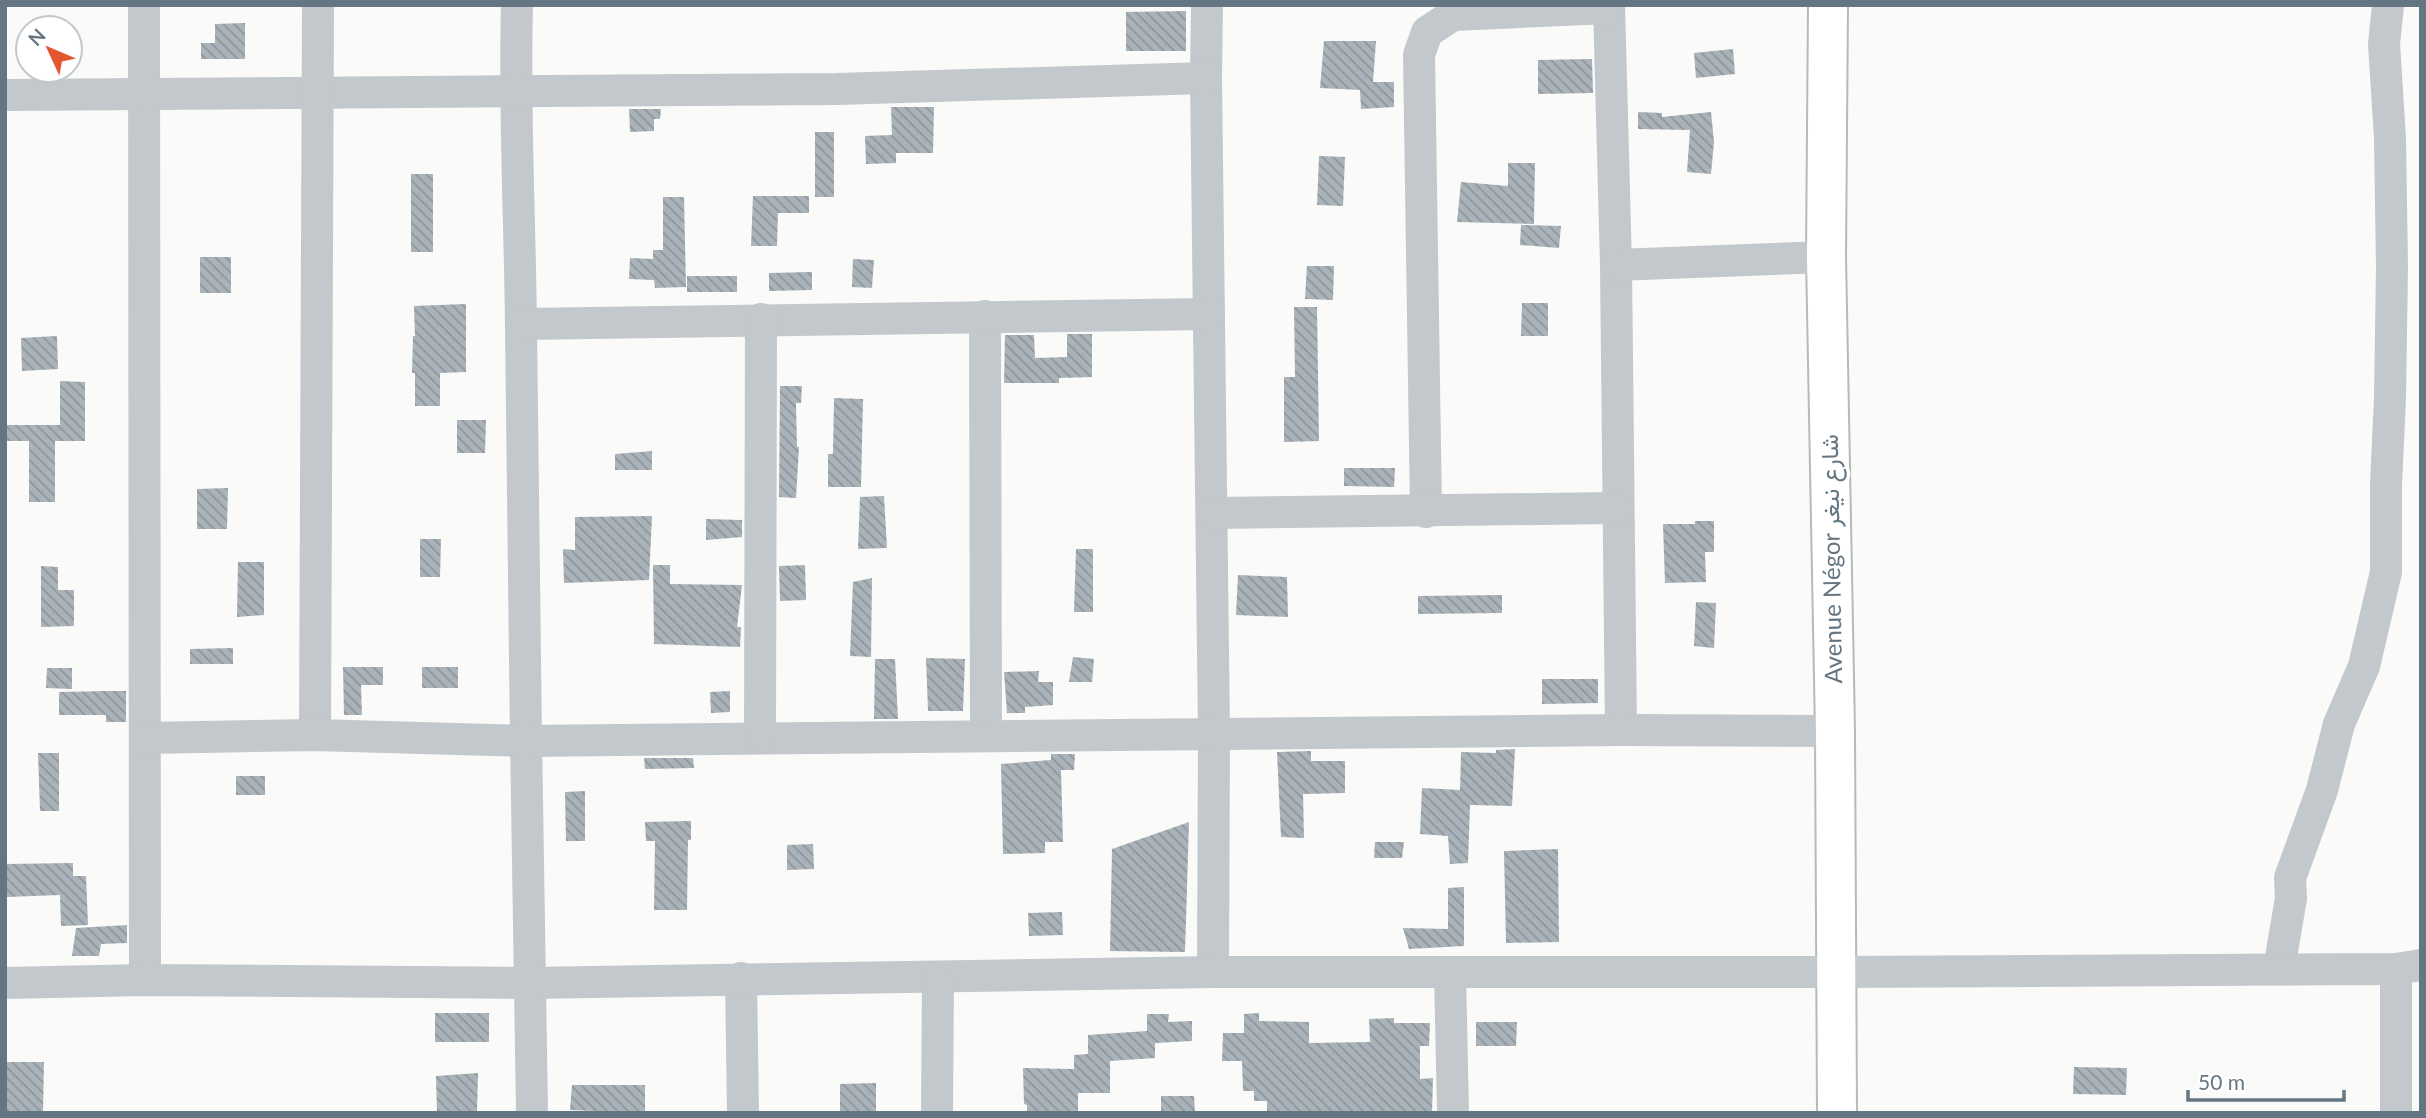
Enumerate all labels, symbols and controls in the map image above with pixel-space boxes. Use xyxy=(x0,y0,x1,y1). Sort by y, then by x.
north arrow xyxy=(14,14,84,84)
text: N xyxy=(23,24,50,50)
street label: Avenue Négor شارع نيغر xyxy=(1814,434,1850,684)
scale bar xyxy=(2188,1058,2344,1102)
text: 50 m xyxy=(2198,1069,2245,1094)

